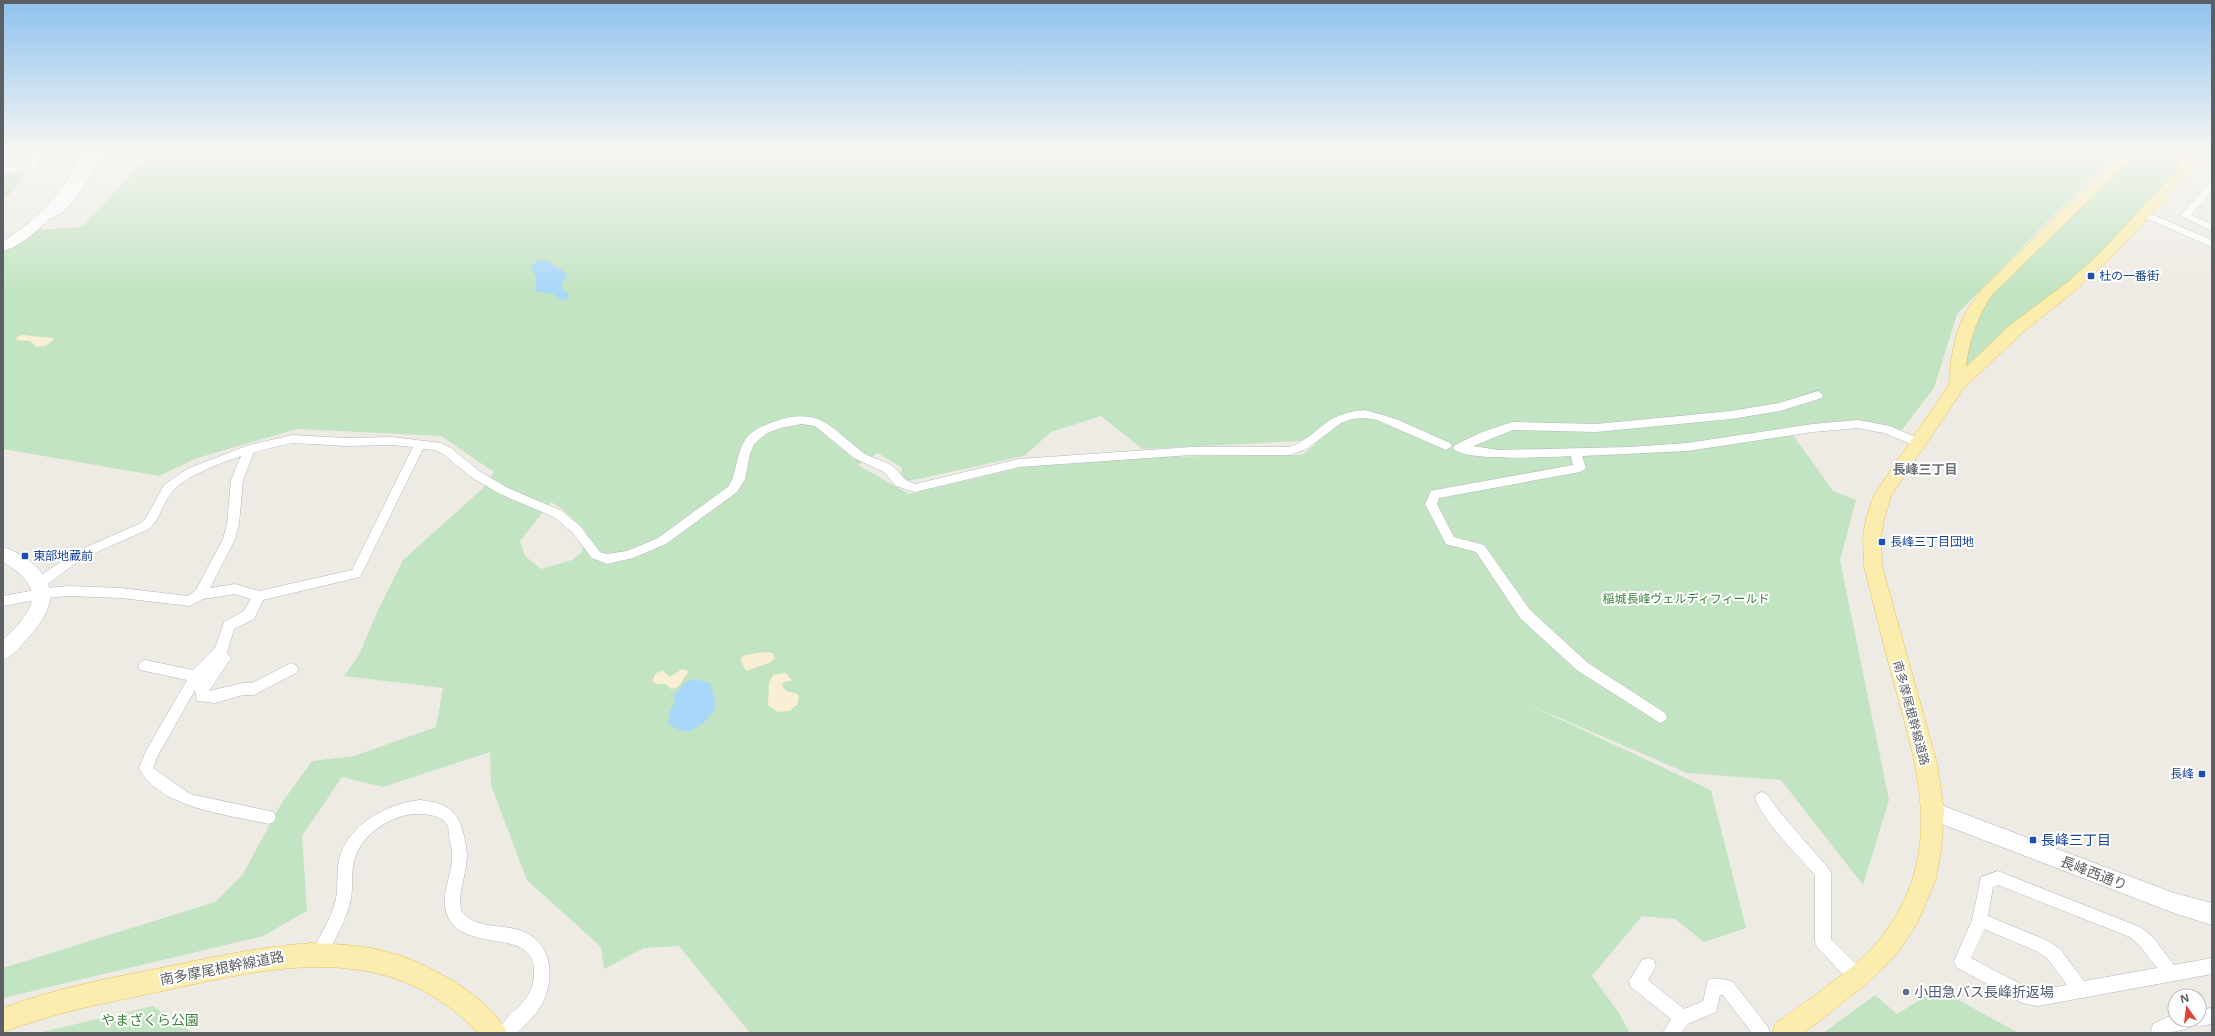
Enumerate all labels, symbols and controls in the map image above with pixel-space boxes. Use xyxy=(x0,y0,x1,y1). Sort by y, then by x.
place label: 杜の一番街 xyxy=(2099,267,2159,284)
marker: 杜の一番街 xyxy=(2086,271,2096,281)
district label: 長峰三丁目 xyxy=(1892,460,1958,478)
place label: 長峰三丁目団地 xyxy=(1890,533,1974,550)
marker: 長峰三丁目団地 xyxy=(1877,537,1887,547)
place label: 東部地蔵前 xyxy=(33,547,93,564)
marker: 東部地蔵前 xyxy=(20,551,30,561)
park label: 稲城長峰ヴェルディフィールド xyxy=(1603,590,1769,607)
street label: 南多摩尾根幹線道路 xyxy=(1889,659,1934,767)
place label: 長峰 xyxy=(2170,765,2194,782)
marker: 長峰 xyxy=(2197,769,2207,779)
place label: 長峰三丁目 xyxy=(2041,830,2111,849)
marker: 長峰三丁目 xyxy=(2028,835,2038,845)
street label: 長峰西通り xyxy=(2058,851,2130,894)
street label: 南多摩尾根幹線道路 xyxy=(158,946,286,989)
place label: 小田急バス長峰折返場 xyxy=(1914,982,2054,1001)
marker: 小田急バス長峰折返場 xyxy=(1901,987,1911,997)
north arrow xyxy=(2167,988,2207,1028)
text: N xyxy=(2178,989,2191,1006)
park label: やまざくら公園 xyxy=(101,1010,199,1029)

